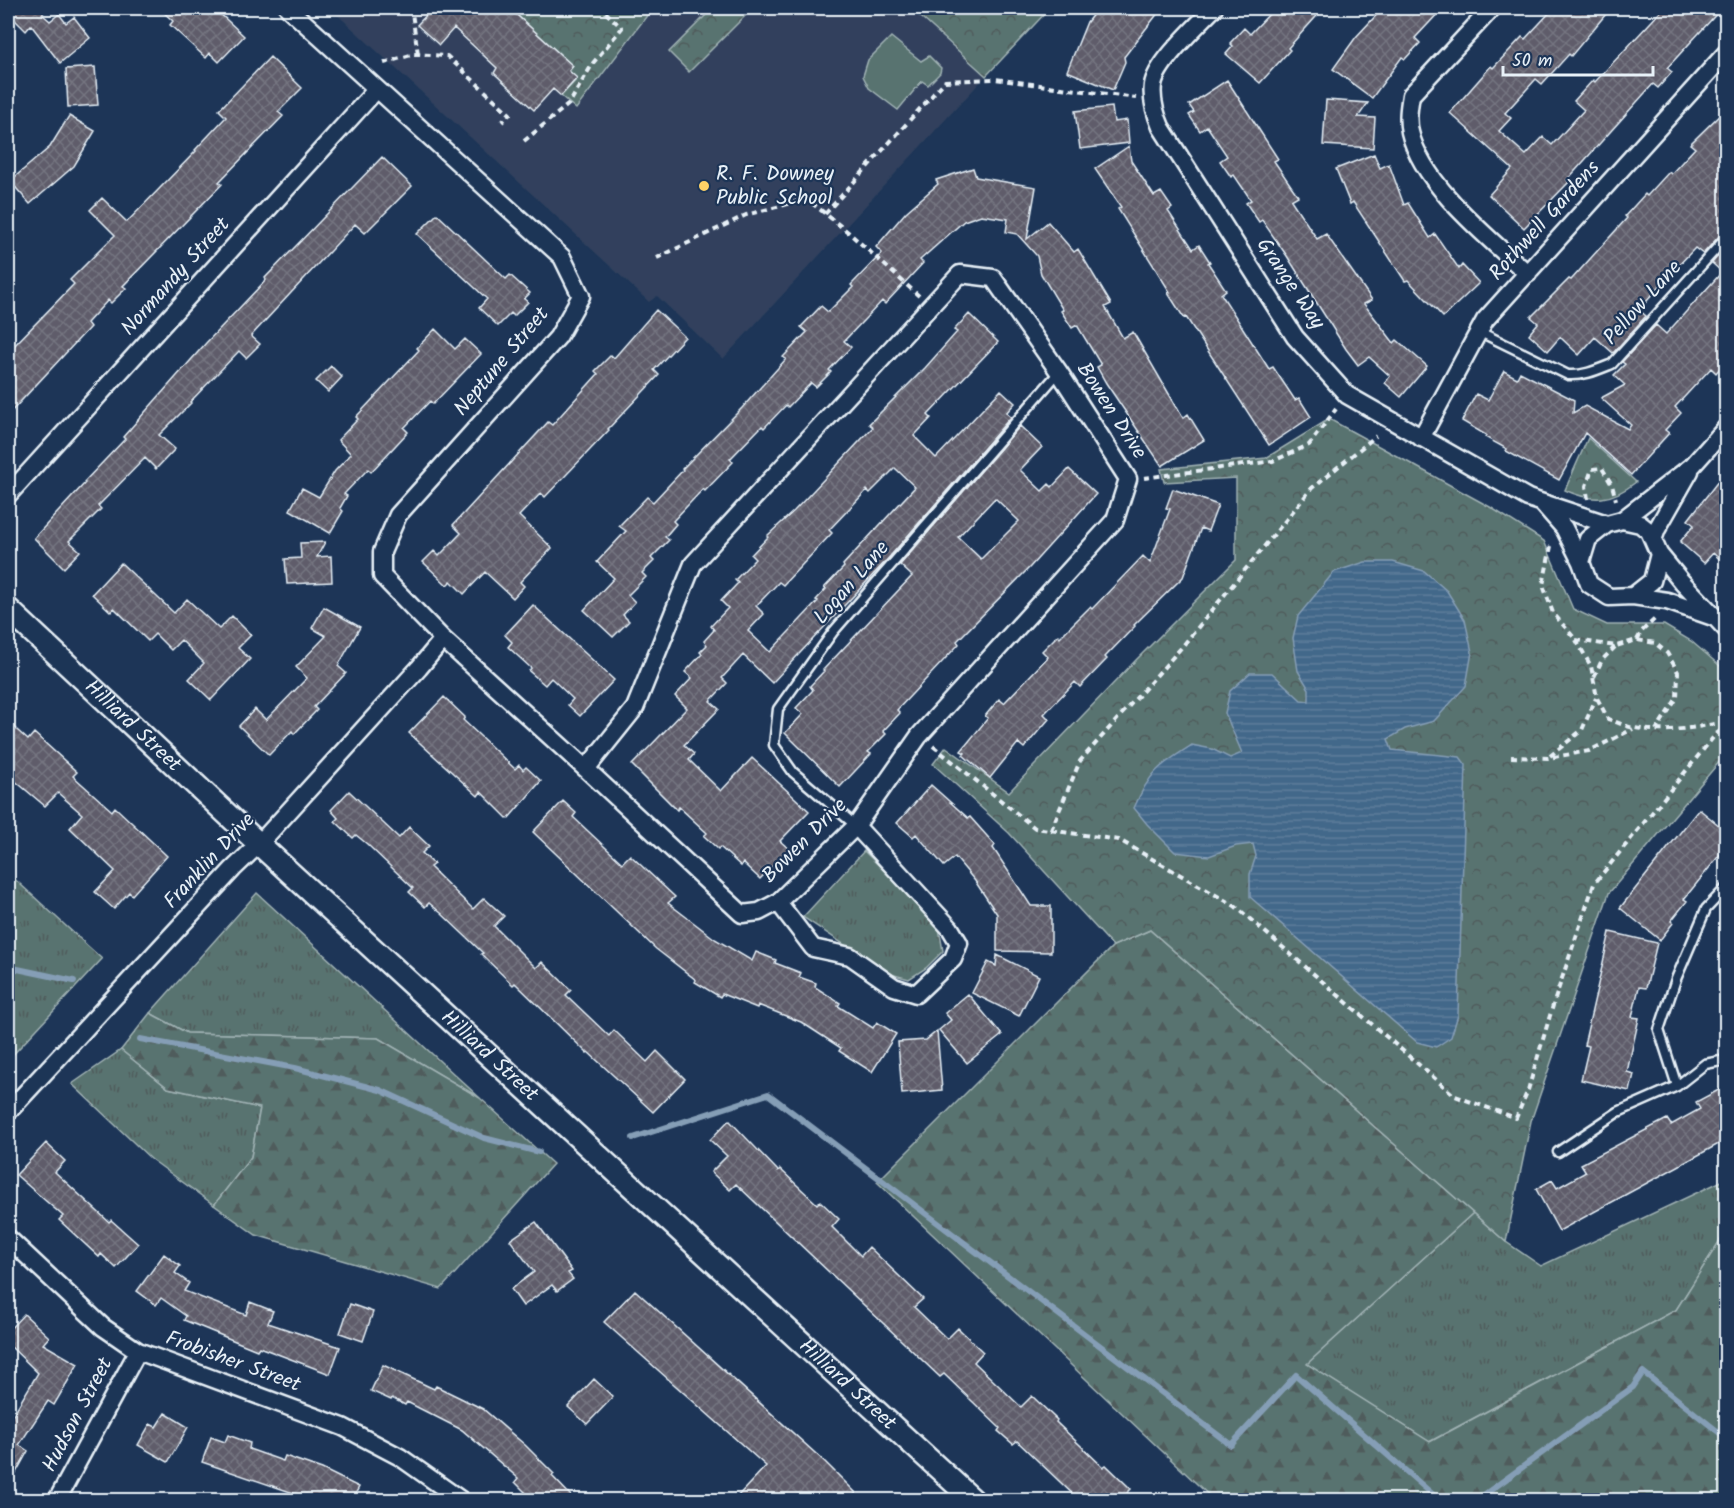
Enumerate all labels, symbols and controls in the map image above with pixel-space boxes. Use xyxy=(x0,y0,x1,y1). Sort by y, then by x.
scale bar xyxy=(1503,39,1653,77)
text: 50 m xyxy=(1512,47,1552,76)
street label: Rothwell Gardens xyxy=(1481,153,1609,289)
place label: R. F. Downey Public School xyxy=(716,158,834,215)
marker: R. F. Downey Public School xyxy=(697,179,711,193)
street label: Normandy Street xyxy=(113,209,239,344)
street label: Grange Way xyxy=(1247,231,1333,337)
street label: Pellow Lane xyxy=(1596,252,1691,353)
street label: Neptune Street xyxy=(446,299,558,424)
street label: Bowen Drive xyxy=(1067,356,1155,467)
street label: Logan Lane xyxy=(806,533,898,632)
street label: Hilliard Street xyxy=(77,672,190,781)
street label: Bowen Drive xyxy=(754,790,856,892)
street label: Franklin Drive xyxy=(156,805,264,917)
street label: Hilliard Street xyxy=(433,1002,547,1110)
street label: Frobisher Street xyxy=(161,1322,306,1402)
street label: Hilliard Street xyxy=(791,1331,905,1439)
street label: Hudson Street xyxy=(34,1351,123,1478)

